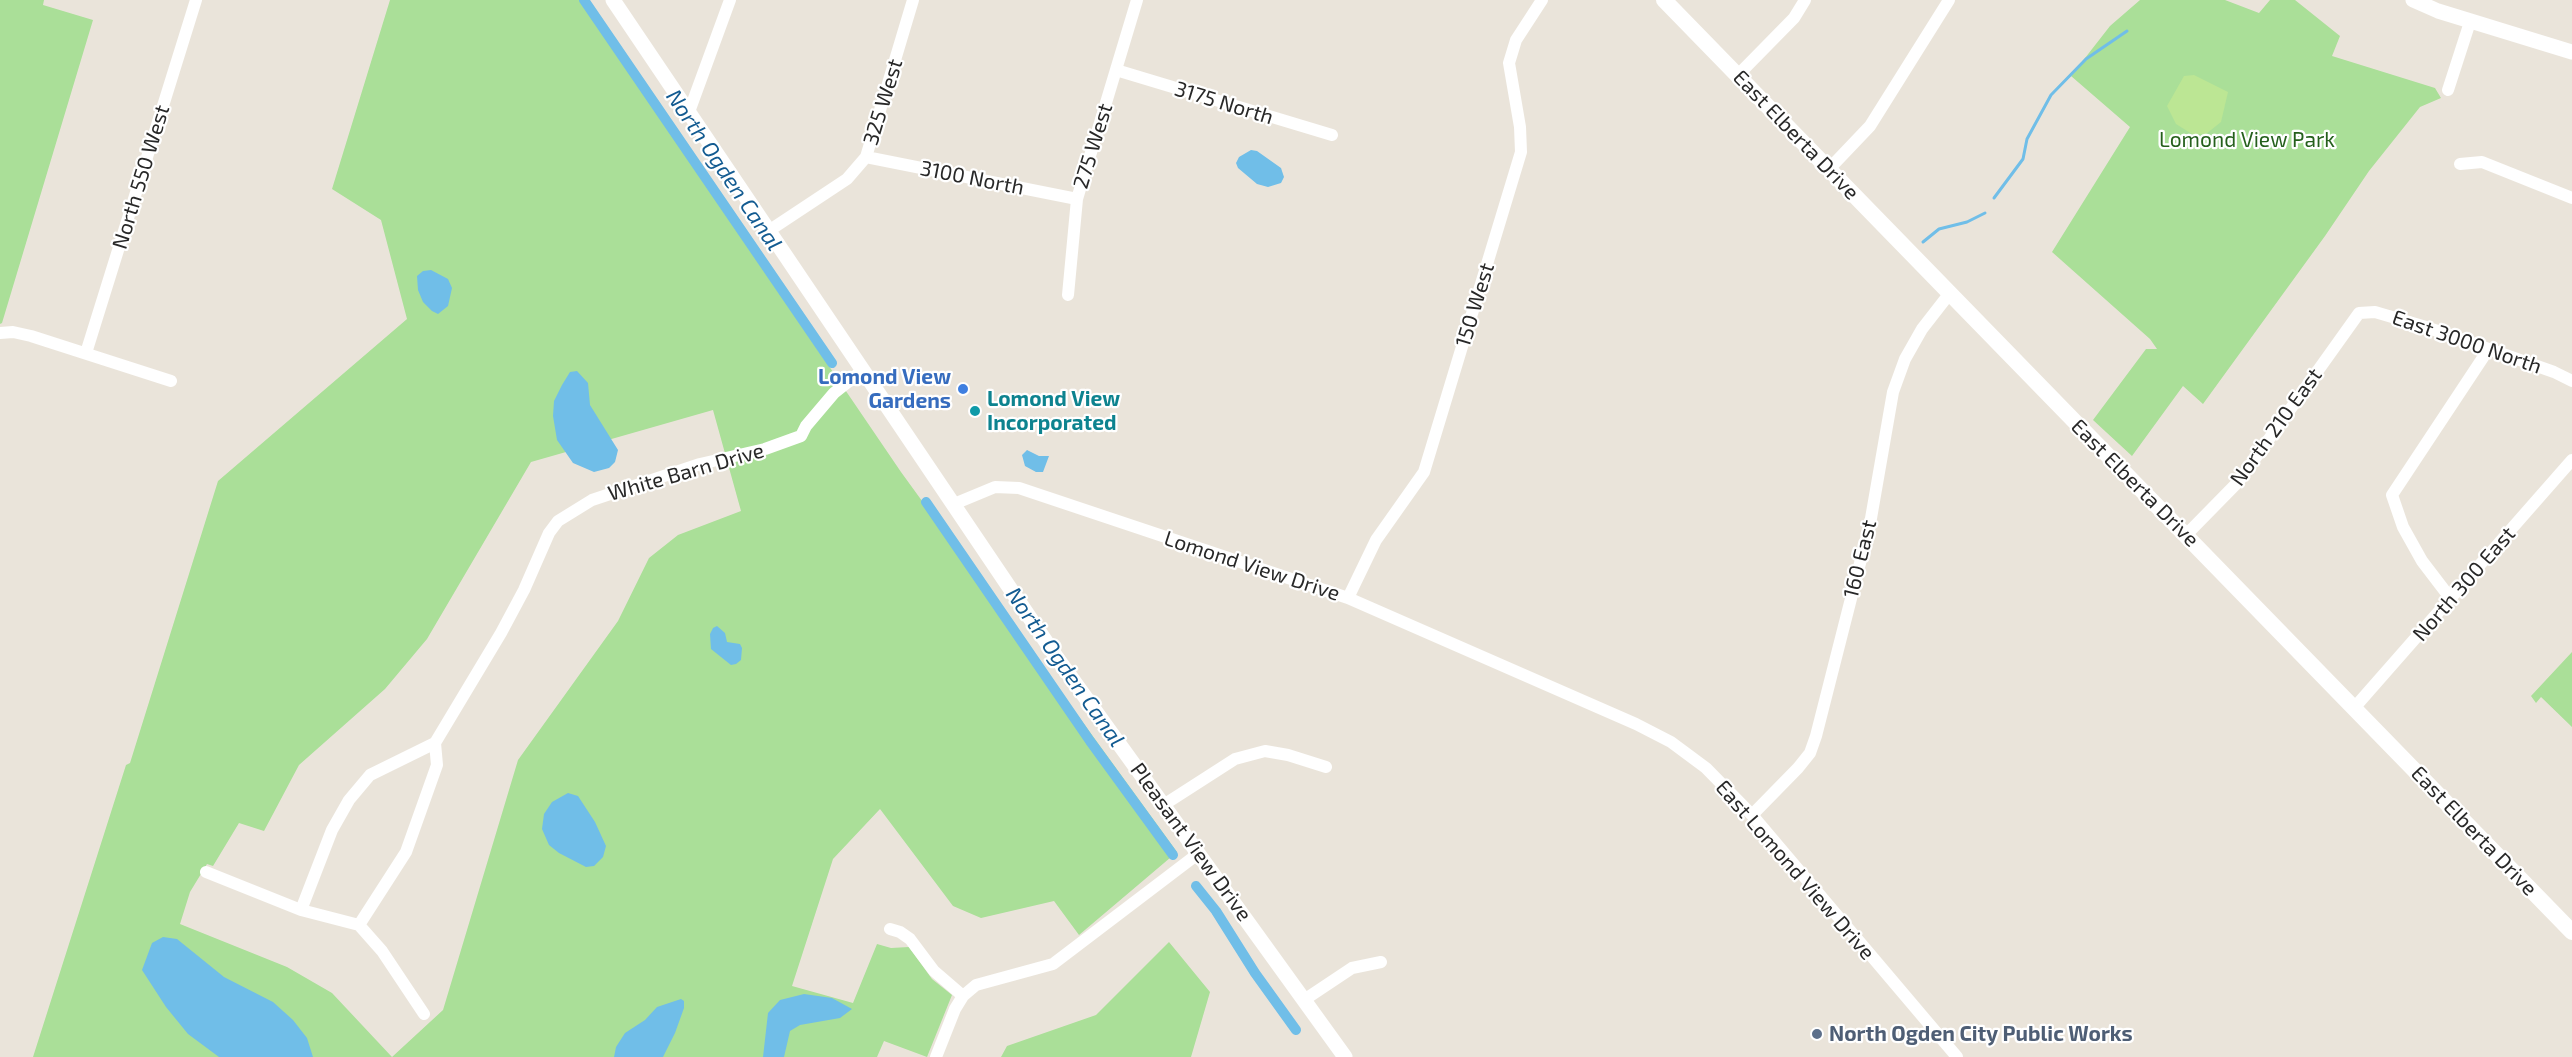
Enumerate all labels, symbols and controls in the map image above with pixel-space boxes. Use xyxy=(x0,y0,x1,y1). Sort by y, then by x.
street label: 325 West xyxy=(858,56,908,148)
street label: East Elberta Drive xyxy=(1728,65,1864,205)
street label: 3175 North xyxy=(1172,76,1276,130)
water label: North Ogden Canal xyxy=(660,84,788,256)
street label: 275 West xyxy=(1068,100,1118,192)
street label: North 550 West xyxy=(107,102,175,252)
park label: Lomond View Park xyxy=(2159,127,2335,153)
street label: 3100 North xyxy=(918,156,1026,200)
street label: 150 West xyxy=(1450,260,1500,350)
street label: East 3000 North xyxy=(2389,305,2545,379)
street label: North 210 East xyxy=(2225,363,2327,491)
place label: Lomond View Gardens xyxy=(818,364,951,414)
marker: Lomond View Gardens xyxy=(956,382,970,396)
place label: Lomond View Incorporated xyxy=(987,386,1120,436)
marker: Lomond View Incorporated xyxy=(968,404,982,418)
street label: East Elberta Drive xyxy=(2066,414,2204,552)
street label: White Barn Drive xyxy=(605,438,767,506)
street label: 160 East xyxy=(1838,517,1882,601)
street label: North 300 East xyxy=(2407,522,2521,646)
street label: Lomond View Drive xyxy=(1161,526,1343,606)
water label: North Ogden Canal xyxy=(1000,582,1130,752)
street label: Pleasant View Drive xyxy=(1125,758,1257,926)
street label: East Elberta Drive xyxy=(2406,761,2542,901)
street label: East Lomond View Drive xyxy=(1710,775,1880,965)
place label: North Ogden City Public Works xyxy=(1829,1021,2133,1047)
marker: North Ogden City Public Works xyxy=(1810,1027,1824,1041)

